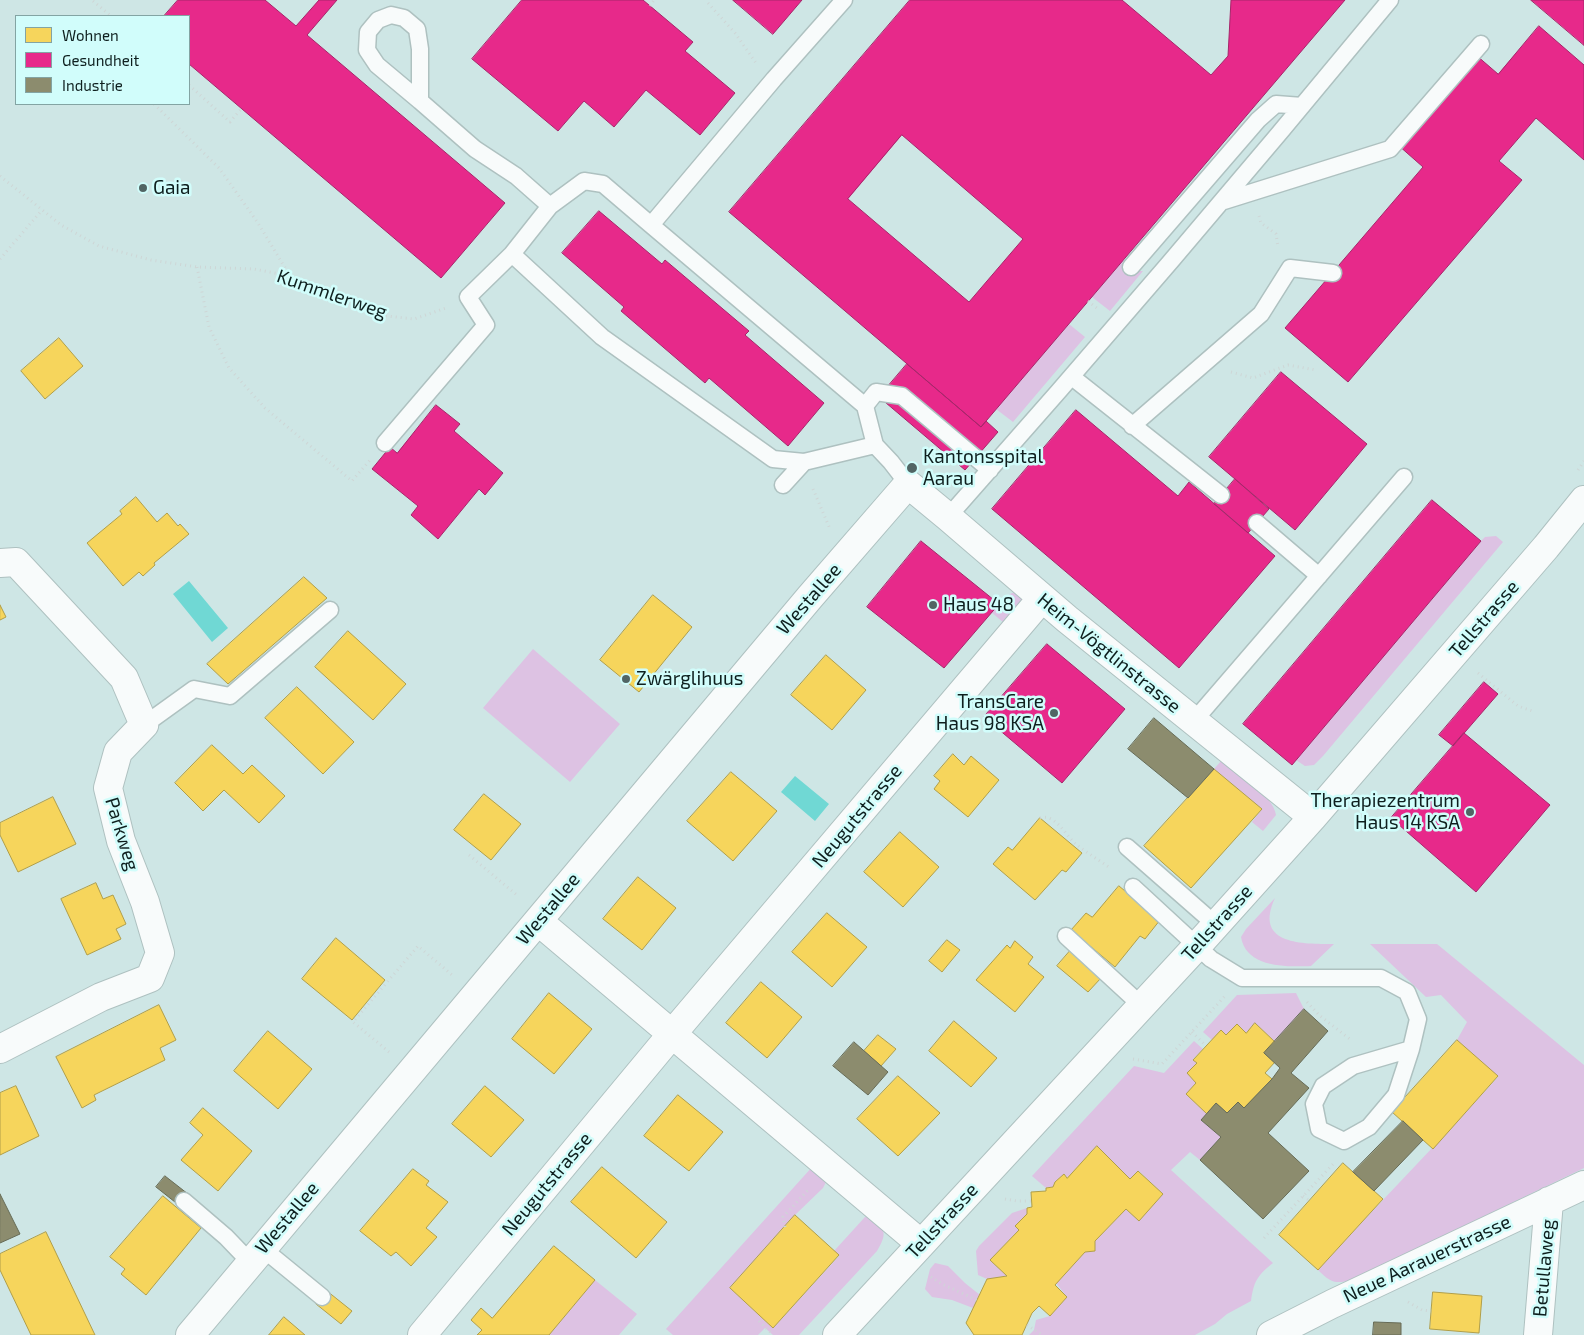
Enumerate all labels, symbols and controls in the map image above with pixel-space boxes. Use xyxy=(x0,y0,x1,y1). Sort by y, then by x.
legend xyxy=(15,15,190,105)
text: Wohnen xyxy=(62,26,119,44)
text: Gesundheit xyxy=(62,51,139,69)
text: Industrie xyxy=(62,76,123,94)
place label: Gaia xyxy=(153,177,191,199)
marker: Gaia xyxy=(137,182,149,194)
street label: Kummlerweg xyxy=(274,264,390,324)
place label: Kantonsspital Aarau xyxy=(923,446,1043,490)
marker: Kantonsspital Aarau xyxy=(905,461,919,475)
street label: Westallee xyxy=(772,559,846,639)
street label: Tellstrasse xyxy=(1444,576,1524,662)
street label: Heim-Vögtlinstrasse xyxy=(1033,588,1185,718)
place label: Haus 48 xyxy=(943,594,1014,616)
marker: Haus 48 xyxy=(927,599,939,611)
place label: Zwärglihuus xyxy=(636,668,744,690)
marker: Zwärglihuus xyxy=(620,673,632,685)
place label: TransCare Haus 98 KSA xyxy=(936,691,1044,735)
marker: TransCare Haus 98 KSA xyxy=(1048,707,1060,719)
street label: Neugutstrasse xyxy=(807,760,907,872)
place label: Therapiezentrum Haus 14 KSA xyxy=(1310,790,1460,834)
street label: Parkweg xyxy=(100,795,144,873)
marker: Therapiezentrum Haus 14 KSA xyxy=(1464,806,1476,818)
street label: Westallee xyxy=(511,868,585,950)
street label: Tellstrasse xyxy=(1177,880,1257,966)
street label: Neugutstrasse xyxy=(497,1128,597,1240)
street label: Westallee xyxy=(250,1177,324,1259)
street label: Tellstrasse xyxy=(901,1179,983,1263)
street label: Neue Aarauerstrasse xyxy=(1340,1210,1514,1308)
street label: Betullaweg xyxy=(1528,1218,1560,1318)

